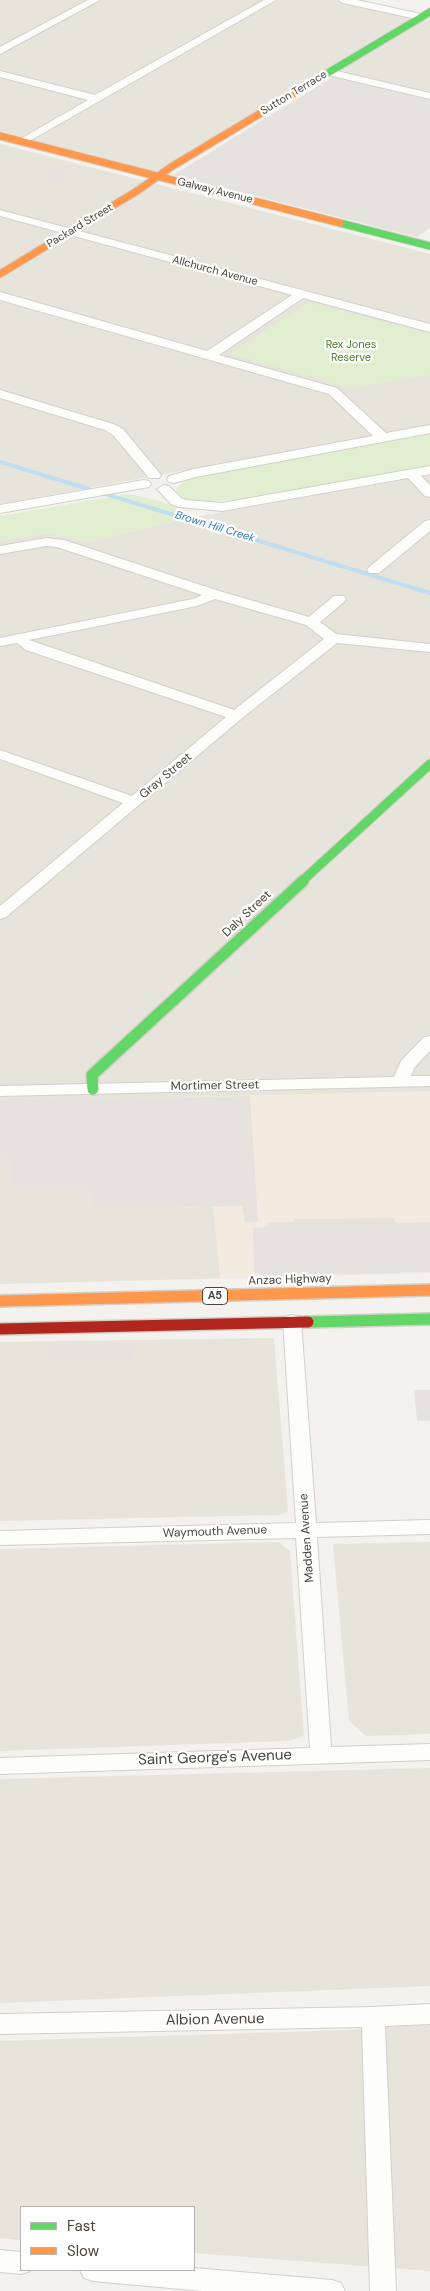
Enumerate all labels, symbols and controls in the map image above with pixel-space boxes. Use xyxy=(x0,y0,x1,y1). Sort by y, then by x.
street label: Sutton Terrace xyxy=(258,68,330,118)
street label: Galway Avenue xyxy=(176,175,254,207)
street label: Packard Street xyxy=(45,201,115,251)
street label: Allchurch Avenue xyxy=(171,253,259,289)
park label: Rex Jones Reserve xyxy=(326,338,376,364)
water label: Brown Hill Creek xyxy=(173,509,257,545)
street label: Gray Street xyxy=(137,750,195,802)
street label: Daly Street xyxy=(220,888,274,940)
street label: Mortimer Street xyxy=(171,1078,259,1094)
street label: Anzac Highway xyxy=(248,1271,332,1289)
road number: A5 xyxy=(202,1288,228,1304)
street label: Madden Avenue xyxy=(297,1493,317,1583)
street label: Waymouth Avenue xyxy=(163,1523,267,1541)
street label: Saint George's Avenue xyxy=(138,1746,292,1770)
street label: Albion Avenue xyxy=(165,2010,265,2030)
legend xyxy=(20,2206,195,2271)
text: Fast xyxy=(67,2216,96,2236)
text: Slow xyxy=(67,2241,99,2261)

